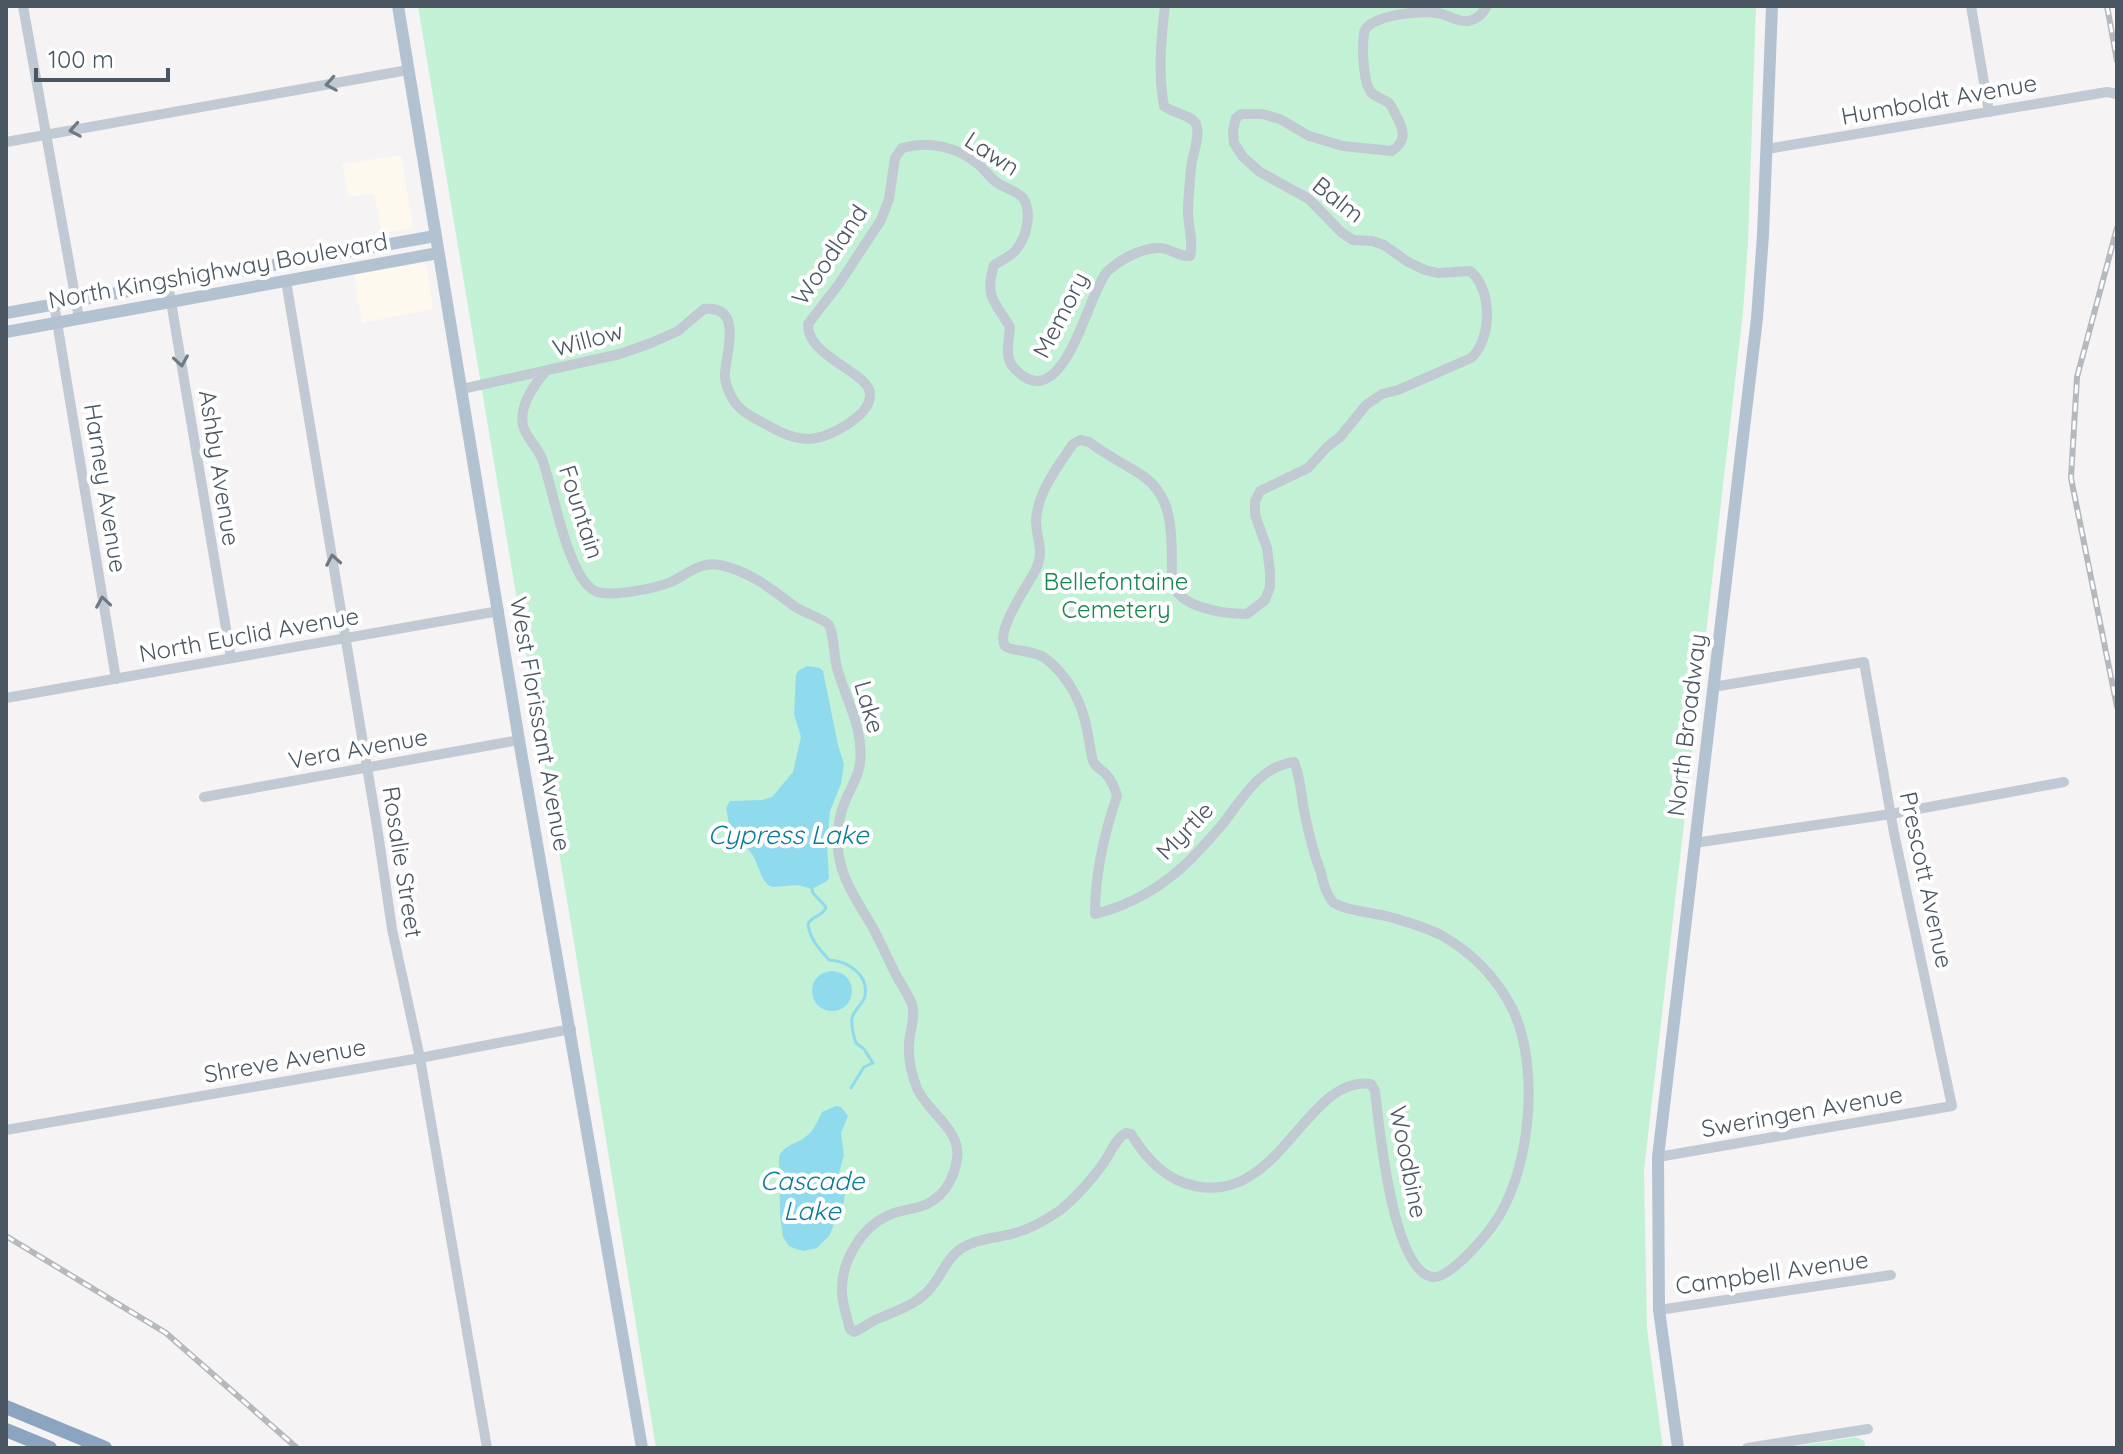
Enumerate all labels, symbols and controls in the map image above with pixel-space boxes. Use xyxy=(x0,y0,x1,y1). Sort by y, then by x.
scale bar xyxy=(36,32,168,82)
text: 100 m xyxy=(48,44,114,74)
street label: Humboldt Avenue xyxy=(1838,67,2039,131)
one-way arrow xyxy=(325,75,338,92)
one-way arrow xyxy=(69,120,82,137)
street label: Lawn xyxy=(960,124,1025,182)
street label: Balm xyxy=(1307,170,1371,229)
street label: Woodland xyxy=(785,198,874,310)
street label: North Kingshighway Boulevard xyxy=(46,225,390,315)
street label: Memory xyxy=(1026,266,1095,363)
street label: Willow xyxy=(549,315,626,363)
one-way arrow xyxy=(172,354,189,368)
street label: Ashby Avenue xyxy=(193,388,247,548)
street label: Harney Avenue xyxy=(78,401,134,574)
street label: Fountain xyxy=(553,461,611,562)
one-way arrow xyxy=(325,554,342,567)
park label: Bellefontaine Cemetery xyxy=(1044,566,1188,624)
street label: West Florissant Avenue xyxy=(504,594,578,853)
one-way arrow xyxy=(95,595,112,609)
street label: North Euclid Avenue xyxy=(136,600,361,668)
street label: North Broadway xyxy=(1660,632,1712,818)
street label: Lake xyxy=(848,677,892,736)
street label: Vera Avenue xyxy=(286,721,430,775)
street label: Rosalie Street xyxy=(376,784,430,940)
street label: Prescott Avenue xyxy=(1894,789,1960,971)
street label: Myrtle xyxy=(1149,795,1219,866)
water label: Cypress Lake xyxy=(708,818,870,851)
street label: Shreve Avenue xyxy=(201,1031,368,1089)
street label: Sweringen Avenue xyxy=(1699,1079,1905,1143)
street label: Woodbine xyxy=(1383,1103,1435,1220)
water label: Cascade Lake xyxy=(760,1164,866,1227)
street label: Campbell Avenue xyxy=(1674,1244,1870,1300)

